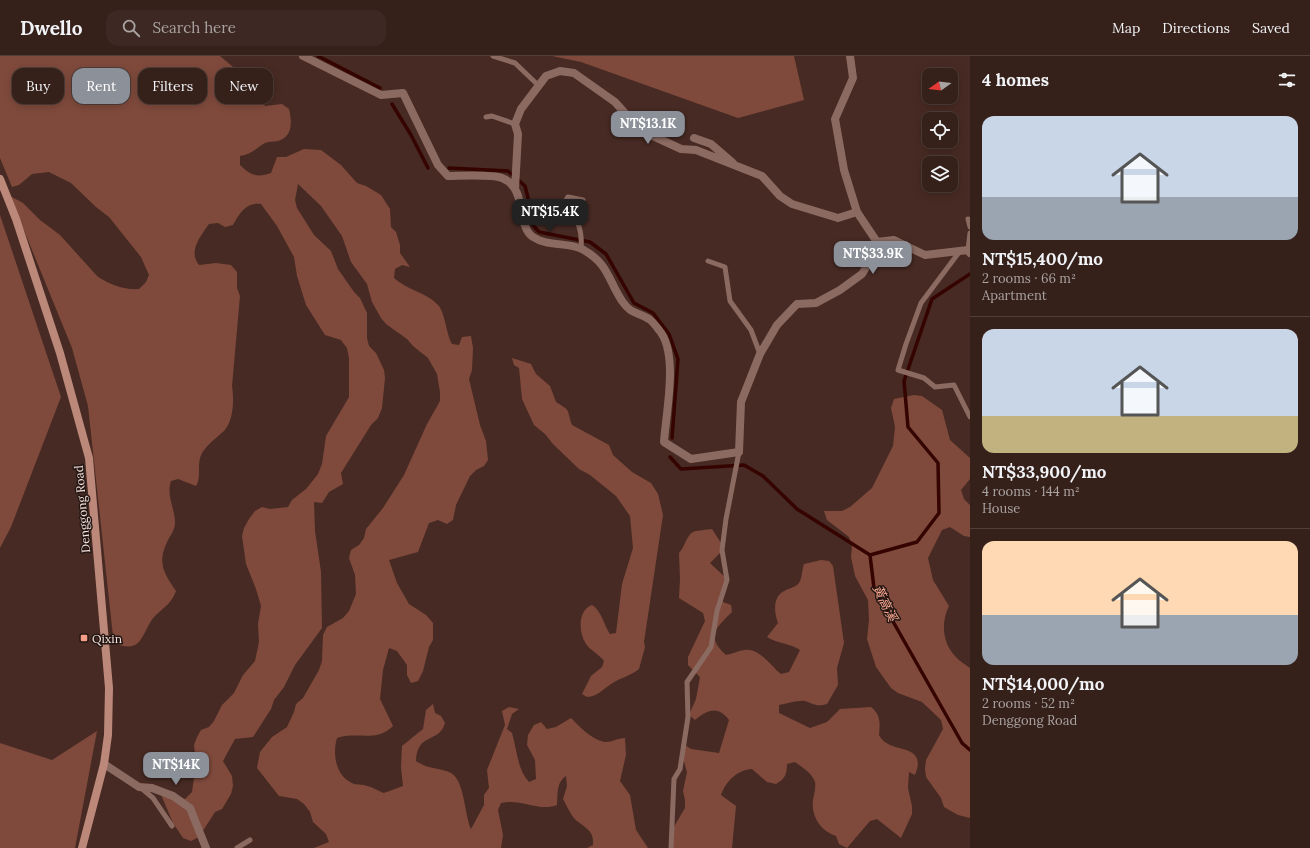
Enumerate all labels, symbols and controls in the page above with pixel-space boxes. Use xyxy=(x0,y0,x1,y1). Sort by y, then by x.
search box xyxy=(106,10,386,46)
text: Dwello xyxy=(20,16,82,40)
icon: search xyxy=(120,17,142,39)
text: Search here xyxy=(152,18,236,37)
text: Map xyxy=(1112,19,1140,37)
text: Directions xyxy=(1162,19,1230,37)
text: Saved xyxy=(1252,19,1290,37)
chip: Buy xyxy=(12,68,64,104)
chip: Rent xyxy=(72,68,130,104)
chip: Filters xyxy=(138,68,207,104)
chip: New xyxy=(215,68,273,104)
north arrow xyxy=(922,68,958,104)
map controls xyxy=(922,68,958,192)
text: 4 homes xyxy=(982,69,1049,91)
icon: filters xyxy=(1276,69,1298,91)
pin: NT$13.1K xyxy=(607,111,689,145)
button: locate xyxy=(922,112,958,148)
text: NT$13.1K xyxy=(620,115,676,132)
icon: home xyxy=(1104,142,1176,214)
button: layers xyxy=(922,156,958,192)
pin: NT$15.4K xyxy=(509,199,591,233)
text: NT$15.4K xyxy=(521,203,579,220)
pin: NT$33.9K xyxy=(832,241,914,275)
text: NT$33.9K xyxy=(843,245,903,262)
text: NT$15,400/mo xyxy=(982,248,1103,270)
text: 2 rooms · 66 m² xyxy=(982,270,1076,287)
text: Apartment xyxy=(982,287,1047,304)
icon: home xyxy=(1104,355,1176,427)
text: NT$33,900/mo xyxy=(982,461,1106,483)
street label: Denggong Road xyxy=(71,465,93,553)
text: 4 rooms · 144 m² xyxy=(982,483,1080,500)
text: House xyxy=(982,500,1020,517)
icon: home xyxy=(1104,567,1176,639)
water label: 黃高溪 xyxy=(869,582,902,626)
place label: Qixin xyxy=(92,631,122,646)
marker: Qixin xyxy=(79,633,89,643)
text: NT$14,000/mo xyxy=(982,673,1104,695)
text: 2 rooms · 52 m² xyxy=(982,695,1075,712)
text: Denggong Road xyxy=(982,712,1077,729)
pin: NT$14K xyxy=(143,752,209,786)
text: NT$14K xyxy=(152,756,200,773)

